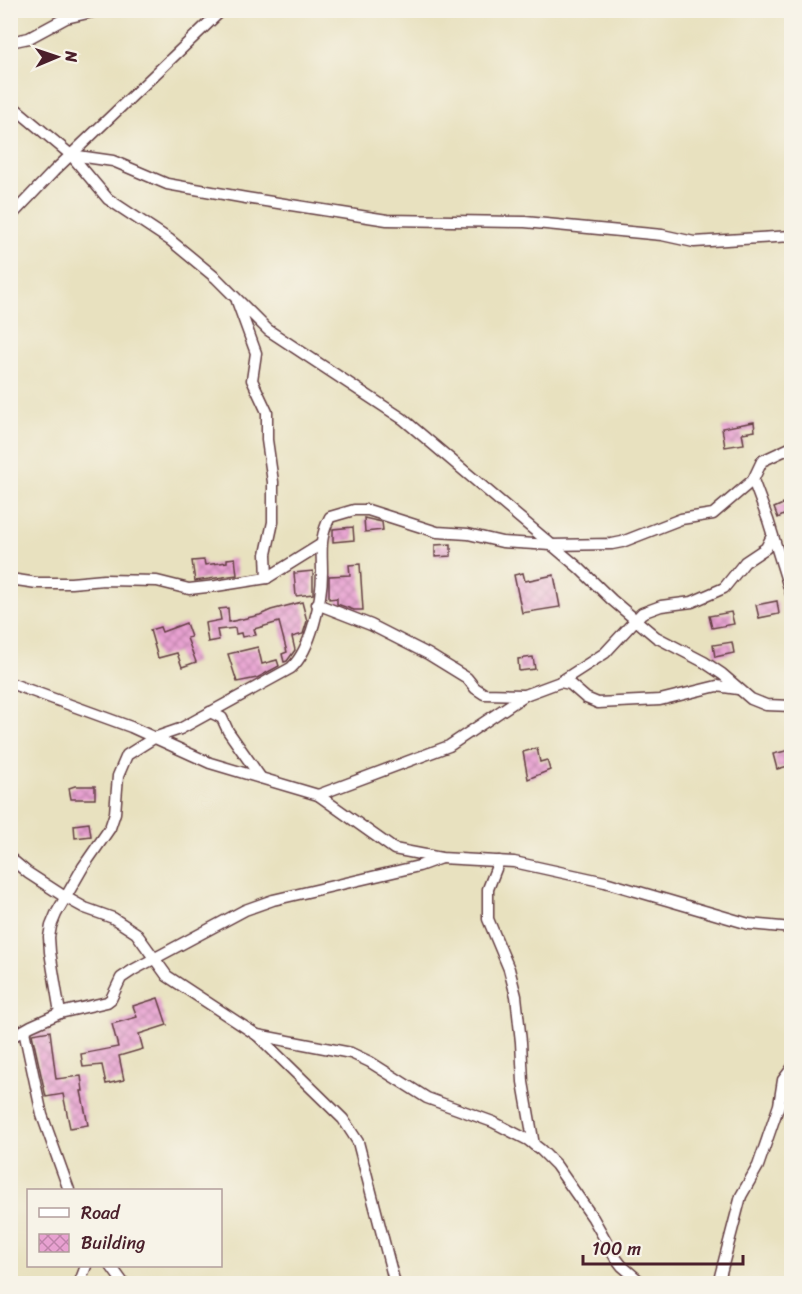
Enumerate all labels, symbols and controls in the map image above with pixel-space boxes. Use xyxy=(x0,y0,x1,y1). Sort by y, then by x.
north arrow xyxy=(27,27,87,87)
text: N xyxy=(57,49,86,63)
legend xyxy=(27,1189,222,1267)
text: Road xyxy=(81,1197,121,1229)
text: Building xyxy=(81,1227,145,1259)
scale bar xyxy=(583,1228,744,1266)
text: 100 m xyxy=(592,1233,641,1265)

